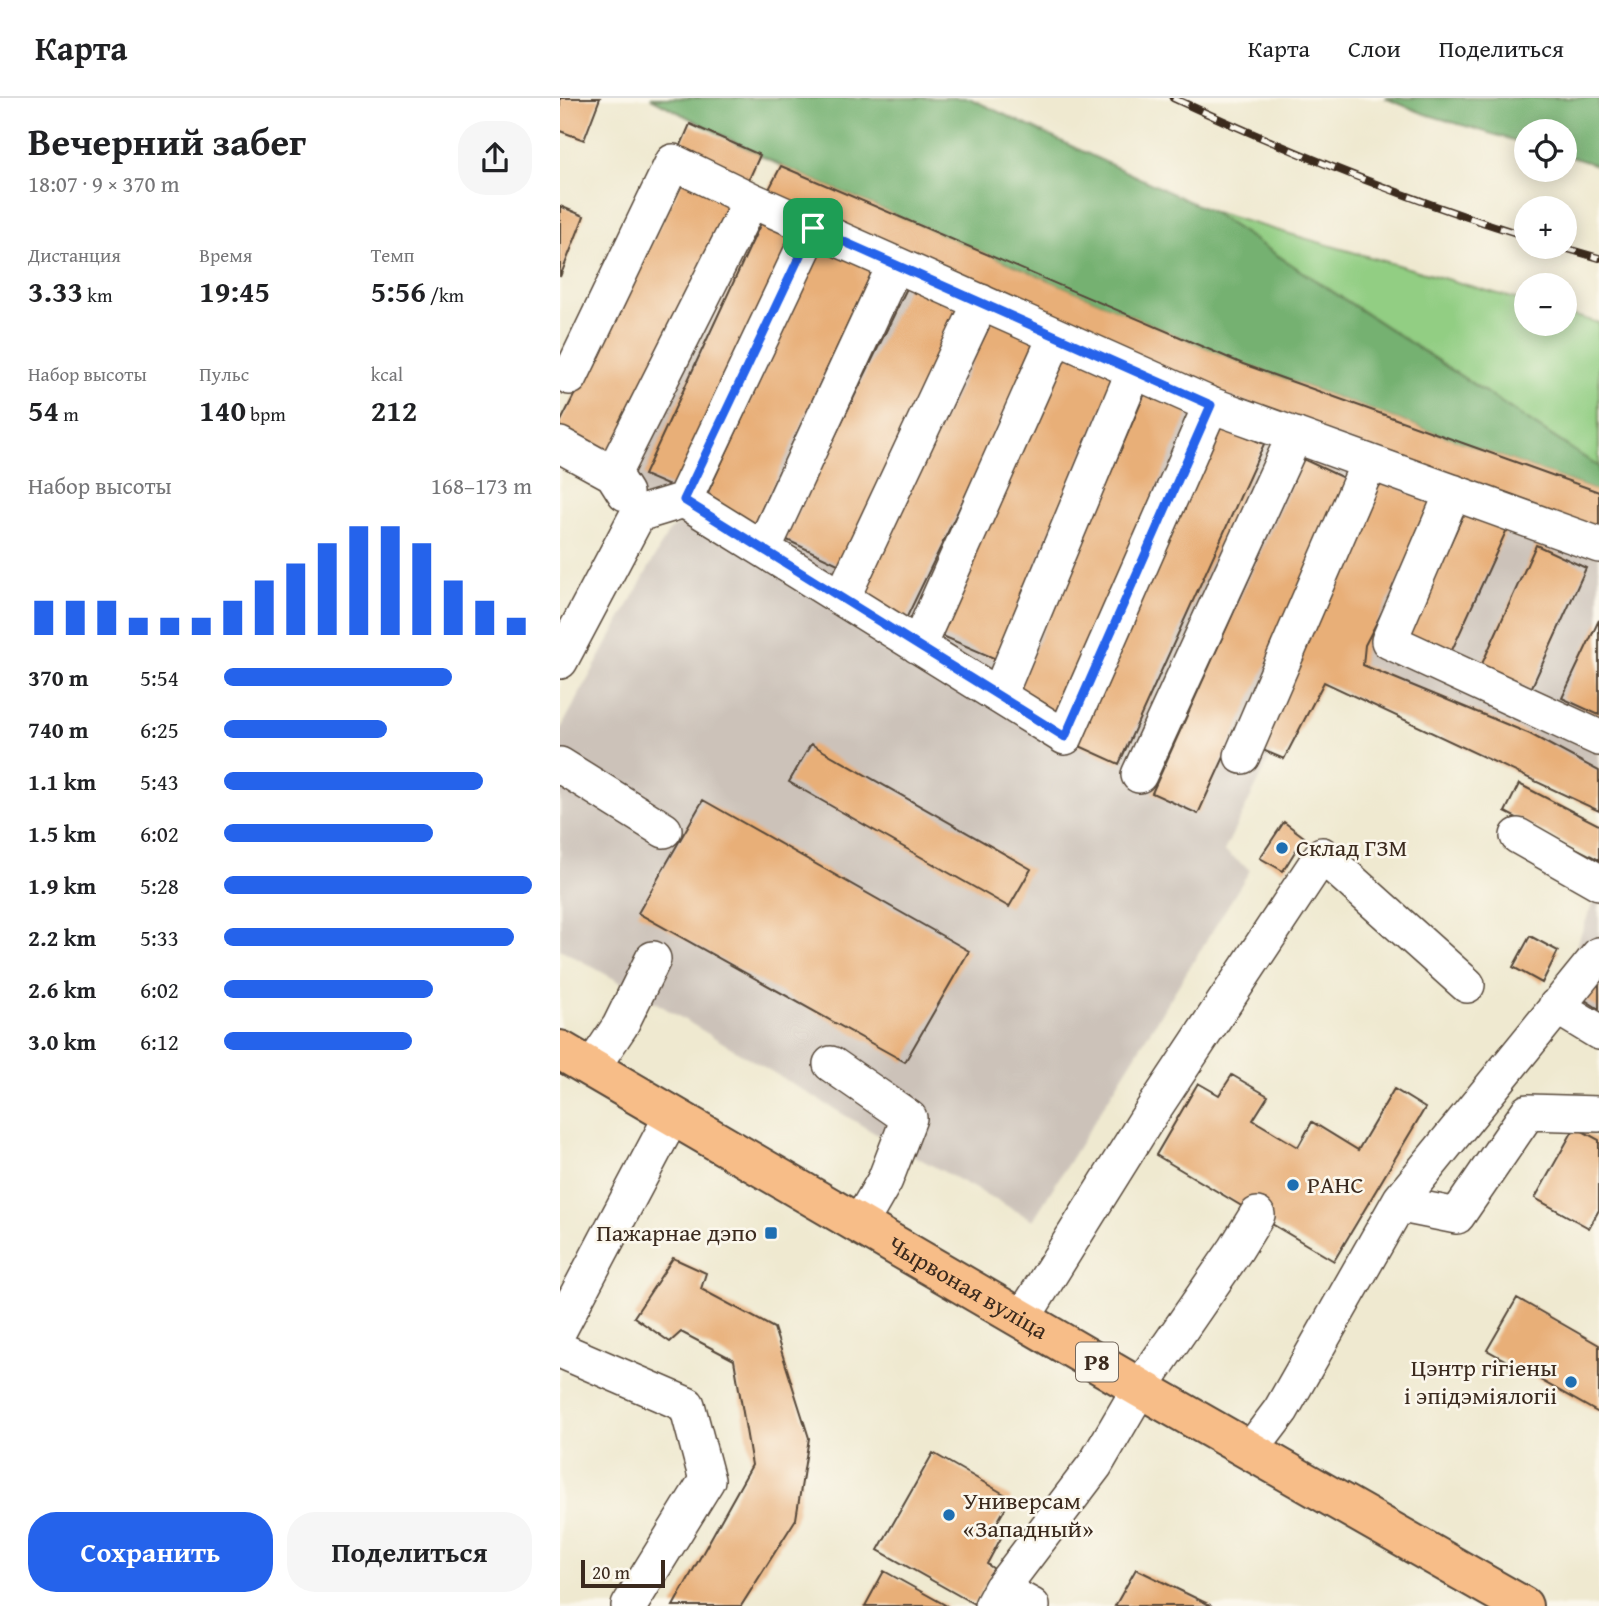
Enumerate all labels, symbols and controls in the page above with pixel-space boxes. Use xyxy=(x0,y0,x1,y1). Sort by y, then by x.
text: Карта xyxy=(35,24,127,72)
text: Карта xyxy=(1248,31,1310,66)
text: Слои xyxy=(1348,31,1401,66)
text: Поделиться xyxy=(1439,31,1564,66)
text: Вечерний забег xyxy=(28,113,306,169)
map controls xyxy=(1514,119,1577,336)
button: locate xyxy=(1514,119,1577,182)
button: share xyxy=(458,121,532,195)
text: 18:07 · 9 × 370 m xyxy=(28,167,180,200)
button: + xyxy=(1514,196,1577,259)
pin xyxy=(783,198,843,258)
icon: arrive xyxy=(794,209,832,247)
text: Дистанция xyxy=(28,241,121,269)
text: Время xyxy=(199,241,252,269)
text: Темп xyxy=(371,241,415,269)
text: 3.33 xyxy=(28,269,83,313)
text: 19:45 xyxy=(199,269,270,313)
text: 5:56 xyxy=(371,269,426,313)
button: − xyxy=(1514,273,1577,336)
text: km xyxy=(83,281,112,309)
text: /km xyxy=(426,281,464,309)
text: Набор высоты xyxy=(28,360,147,388)
text: Пульс xyxy=(199,360,249,388)
text: kcal xyxy=(371,360,403,388)
text: 54 xyxy=(28,388,59,432)
text: 140 xyxy=(199,388,246,432)
text: 212 xyxy=(371,388,417,432)
text: m xyxy=(59,400,79,428)
text: bpm xyxy=(246,400,286,428)
text: Набор высоты xyxy=(28,469,172,502)
text: 168–173 m xyxy=(431,469,532,502)
text: 370 m xyxy=(28,661,89,694)
text: 5:54 xyxy=(140,661,179,694)
text: 740 m xyxy=(28,713,89,746)
text: 6:25 xyxy=(140,713,179,746)
text: 1.1 km xyxy=(28,765,96,798)
text: 5:43 xyxy=(140,765,179,798)
text: 1.5 km xyxy=(28,817,96,850)
text: 6:02 xyxy=(140,817,179,850)
place label: Склад ГЗМ xyxy=(1296,830,1407,865)
marker: Склад ГЗМ xyxy=(1274,840,1290,856)
text: 1.9 km xyxy=(28,869,96,902)
text: 5:28 xyxy=(140,869,179,902)
text: 2.2 km xyxy=(28,921,96,954)
text: 5:33 xyxy=(140,921,179,954)
text: 2.6 km xyxy=(28,973,96,1006)
text: 6:02 xyxy=(140,973,179,1006)
text: 3.0 km xyxy=(28,1025,96,1058)
text: 6:12 xyxy=(140,1025,179,1058)
place label: РАНС xyxy=(1307,1167,1363,1202)
marker: РАНС xyxy=(1285,1177,1301,1193)
place label: Пажарнае дэпо xyxy=(596,1215,757,1250)
marker: Пажарнае дэпо xyxy=(763,1225,779,1241)
street label: Чырвоная вуліца xyxy=(881,1227,1055,1348)
road number: Р8 xyxy=(1076,1343,1118,1382)
place label: Цэнтр гігіены і эпідэміялогіі xyxy=(1404,1350,1557,1413)
marker: Цэнтр гігіены і эпідэміялогіі xyxy=(1563,1374,1579,1390)
place label: Универсам «Западный» xyxy=(963,1483,1094,1546)
marker: Универсам «Западный» xyxy=(941,1507,957,1523)
button: Сохранить xyxy=(28,1512,273,1592)
button: Поделиться xyxy=(287,1512,532,1592)
scale bar xyxy=(581,1557,665,1589)
text: 20 m xyxy=(592,1558,630,1586)

